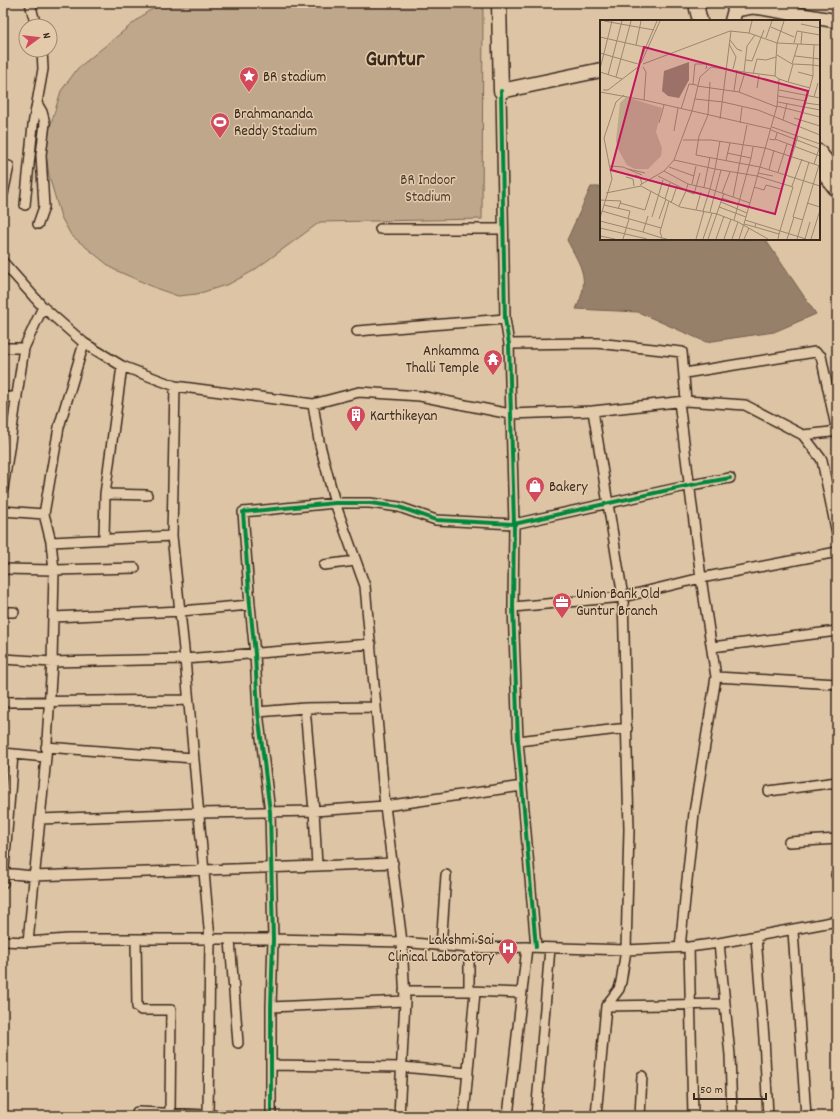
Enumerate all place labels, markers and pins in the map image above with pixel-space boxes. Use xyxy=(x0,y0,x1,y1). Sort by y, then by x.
place icon: BR stadium xyxy=(238,65,260,93)
place label: BR stadium xyxy=(263,67,326,89)
place label: Brahmananda Reddy Stadium xyxy=(234,104,317,143)
sports icon: Brahmananda Reddy Stadium xyxy=(209,111,231,139)
place label: Ankamma Thalli Temple xyxy=(406,341,480,380)
temple icon: Ankamma Thalli Temple xyxy=(482,348,504,376)
building icon: Karthikeyan xyxy=(345,404,367,432)
place label: Karthikeyan xyxy=(370,406,438,428)
shop icon: Bakery xyxy=(524,475,546,503)
place label: Bakery xyxy=(549,477,588,499)
place label: Union Bank Old Guntur Branch xyxy=(576,584,660,623)
office icon: Union Bank Old Guntur Branch xyxy=(551,591,573,619)
place label: Lakshmi Sai Clinical Laboratory xyxy=(388,930,495,969)
hospital icon: Lakshmi Sai Clinical Laboratory xyxy=(497,937,519,965)

